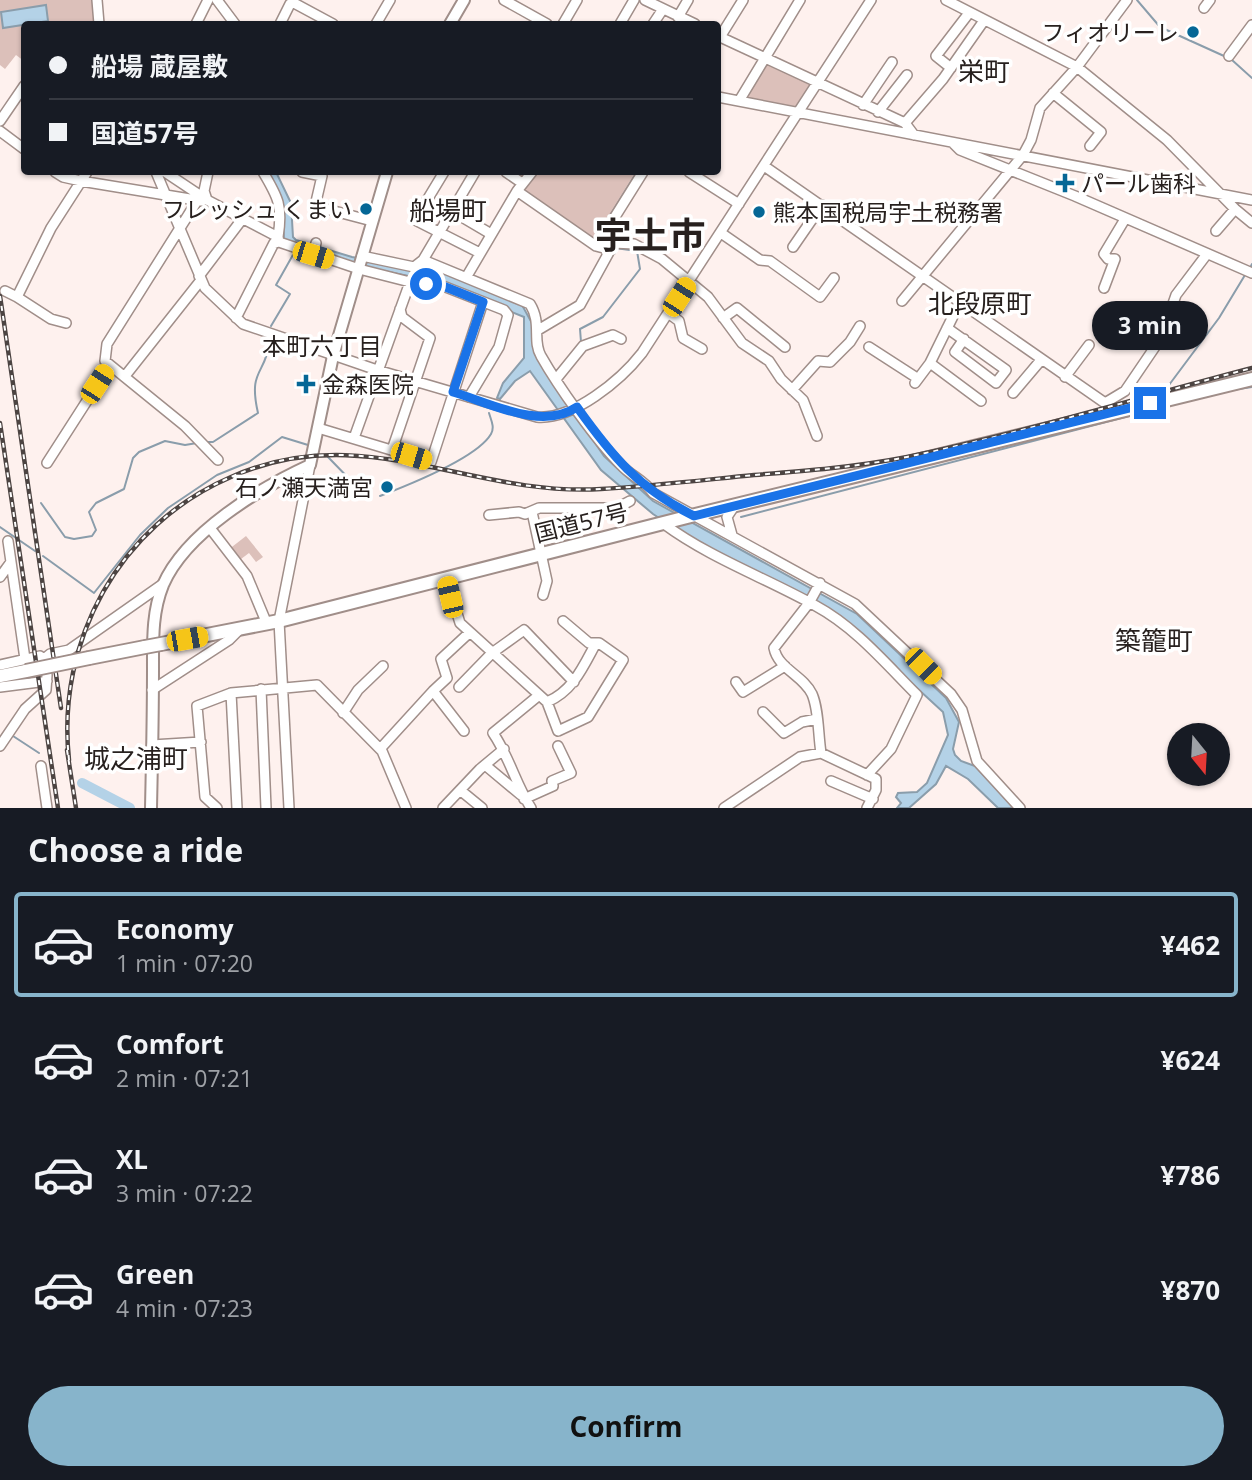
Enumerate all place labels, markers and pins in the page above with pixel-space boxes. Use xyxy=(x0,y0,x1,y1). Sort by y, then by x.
place label: フィオリーレ xyxy=(1041,16,1179,48)
marker: フィオリーレ xyxy=(1185,24,1201,40)
place label: パール歯科 xyxy=(1081,167,1196,199)
marker: パール歯科 xyxy=(1055,173,1075,193)
place label: フレッシュ くまい xyxy=(162,193,352,225)
place label: 熊本国税局宇土税務署 xyxy=(773,196,1003,228)
marker: フレッシュ くまい xyxy=(358,201,374,217)
marker: 熊本国税局宇土税務署 xyxy=(751,204,767,220)
place label: 金森医院 xyxy=(322,368,414,400)
marker: 金森医院 xyxy=(296,374,316,394)
place label: 石ノ瀬天満宮 xyxy=(235,471,373,503)
marker: 石ノ瀬天満宮 xyxy=(379,479,395,495)

